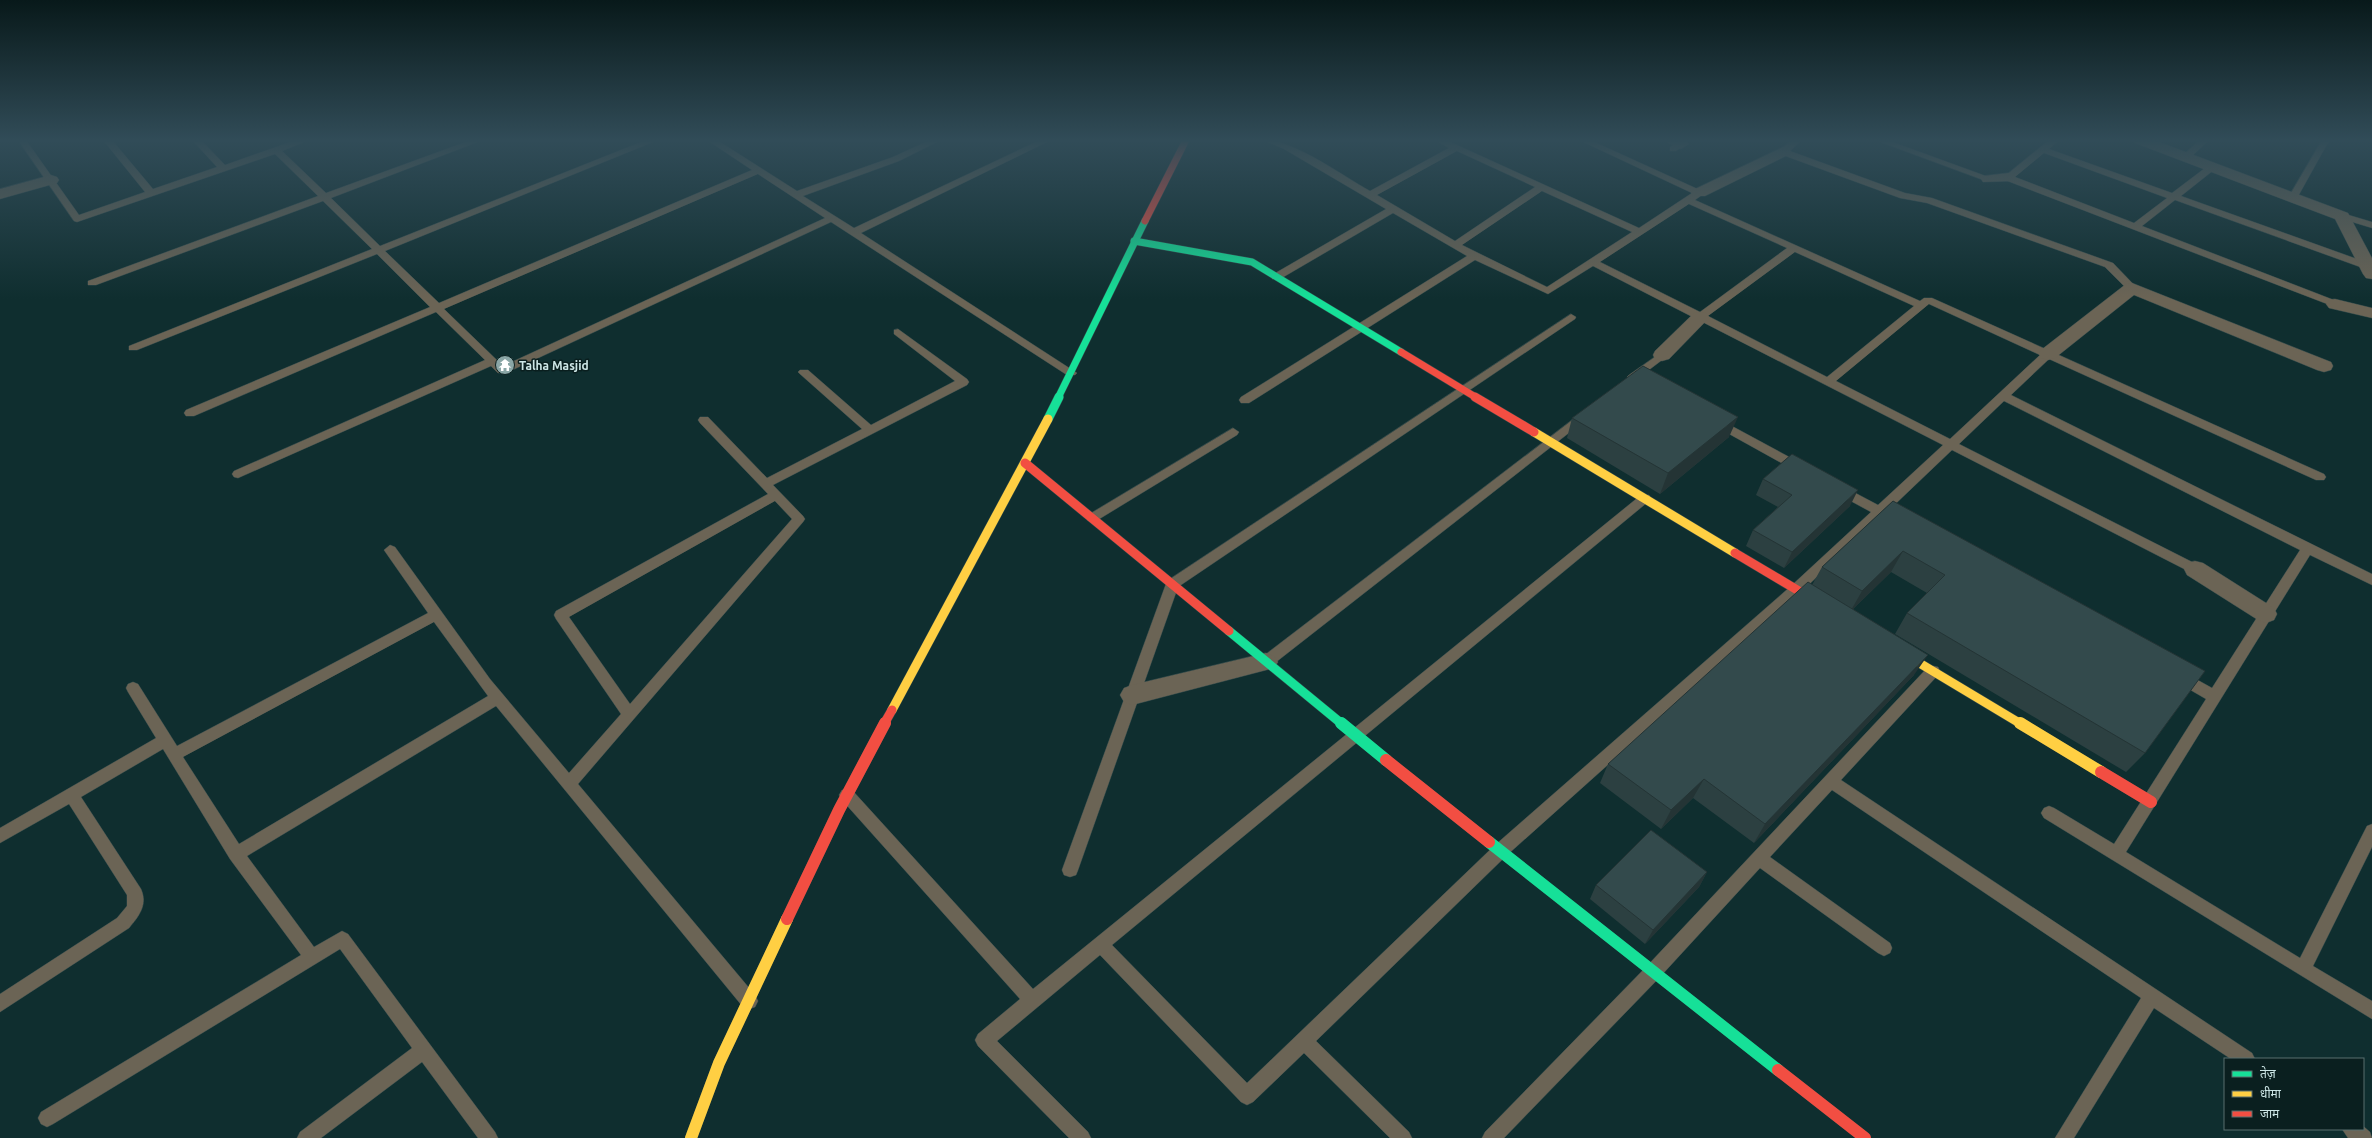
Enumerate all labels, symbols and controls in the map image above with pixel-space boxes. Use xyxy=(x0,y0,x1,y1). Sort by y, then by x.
temple icon: Talha Masjid xyxy=(494,354,516,376)
place label: Talha Masjid xyxy=(519,359,589,372)
legend xyxy=(2224,1058,2364,1130)
text: तेज़ xyxy=(2260,1066,2277,1080)
text: धीमा xyxy=(2260,1086,2282,1100)
text: जाम xyxy=(2260,1107,2280,1120)

